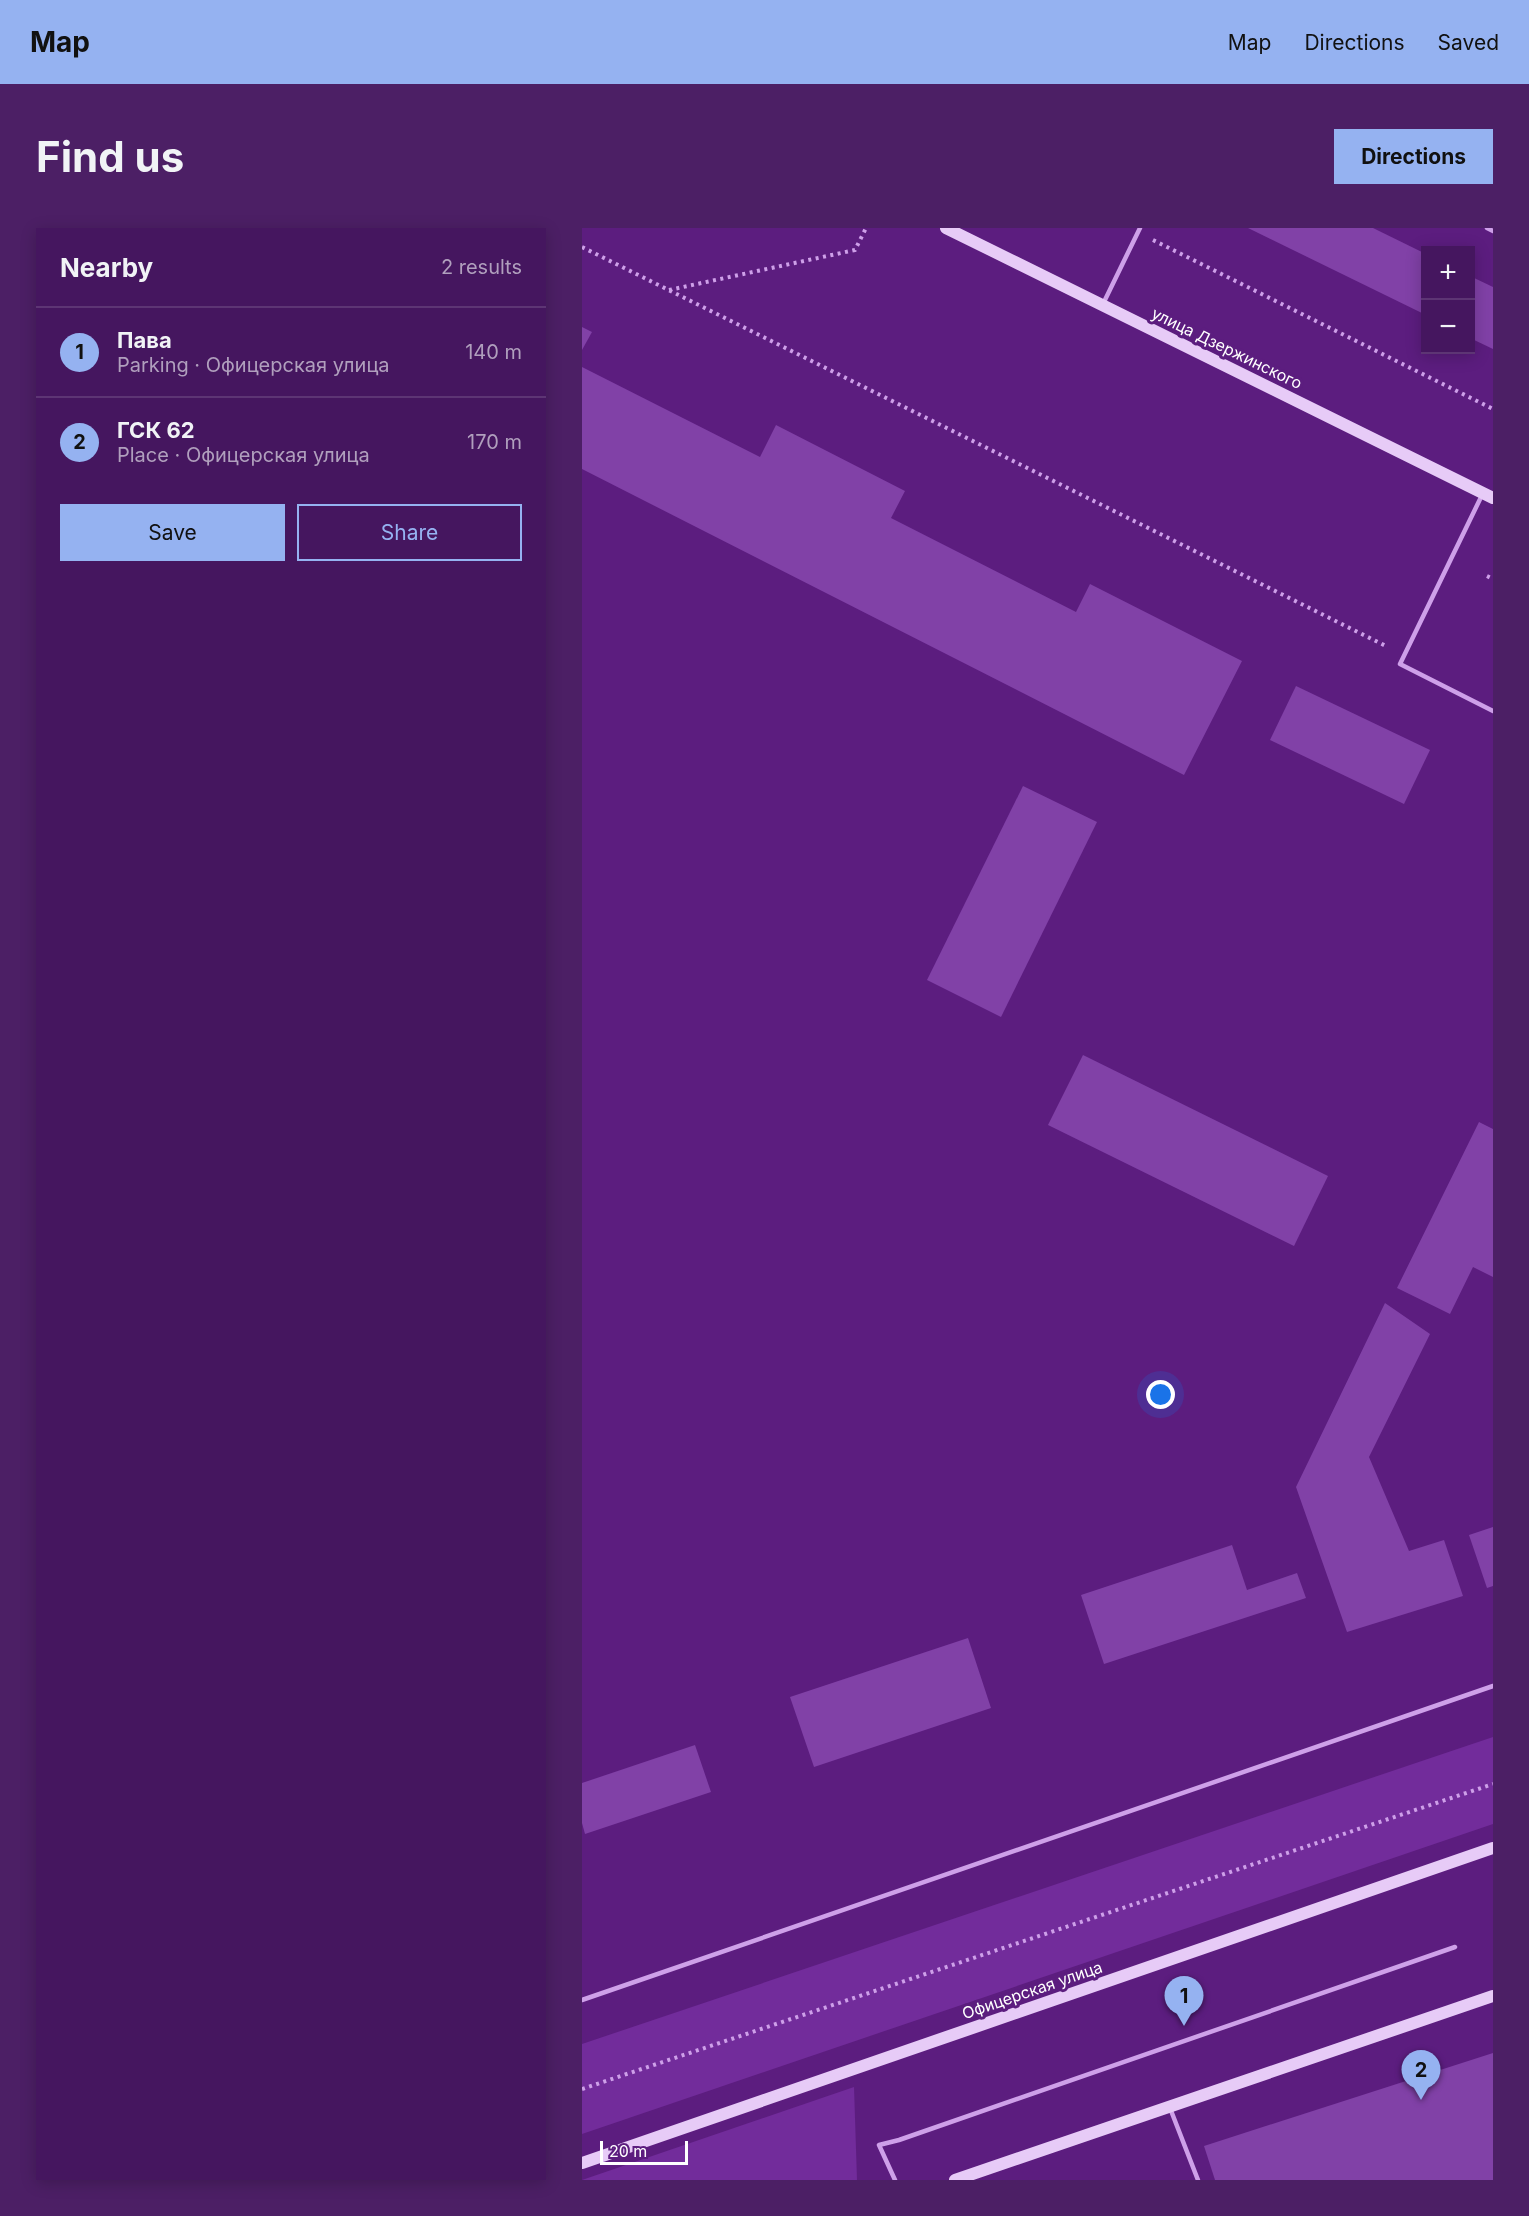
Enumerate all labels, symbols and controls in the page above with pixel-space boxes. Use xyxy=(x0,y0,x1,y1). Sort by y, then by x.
text: Map xyxy=(30,25,90,59)
text: Map xyxy=(1228,30,1271,55)
text: Directions xyxy=(1304,30,1405,55)
text: Saved xyxy=(1438,30,1499,55)
button: Directions xyxy=(1334,129,1493,184)
text: Find us xyxy=(36,131,184,182)
map controls xyxy=(1421,246,1475,354)
button: + xyxy=(1421,246,1475,300)
text: Nearby xyxy=(60,252,153,283)
text: 2 results xyxy=(441,255,522,279)
button: − xyxy=(1421,300,1475,354)
street label: улица Дзержинского xyxy=(1148,303,1306,393)
text: Пава xyxy=(117,327,172,353)
text: 1 xyxy=(75,340,84,364)
text: 140 m xyxy=(465,340,522,364)
text: Parking · Офицерская улица xyxy=(117,353,390,377)
text: ГСК 62 xyxy=(117,417,195,443)
text: 2 xyxy=(73,430,86,454)
text: 170 m xyxy=(467,430,522,454)
text: Place · Офицерская улица xyxy=(117,443,370,467)
button: Save xyxy=(60,504,285,561)
button: Share xyxy=(297,504,522,561)
your location xyxy=(1146,1380,1175,1409)
street label: Офицерская улица xyxy=(959,1957,1105,2023)
pin: 1 xyxy=(1164,1976,1204,2026)
pin: 2 xyxy=(1402,2050,1440,2100)
scale bar xyxy=(600,2138,688,2166)
text: 20 m xyxy=(609,2141,647,2161)

